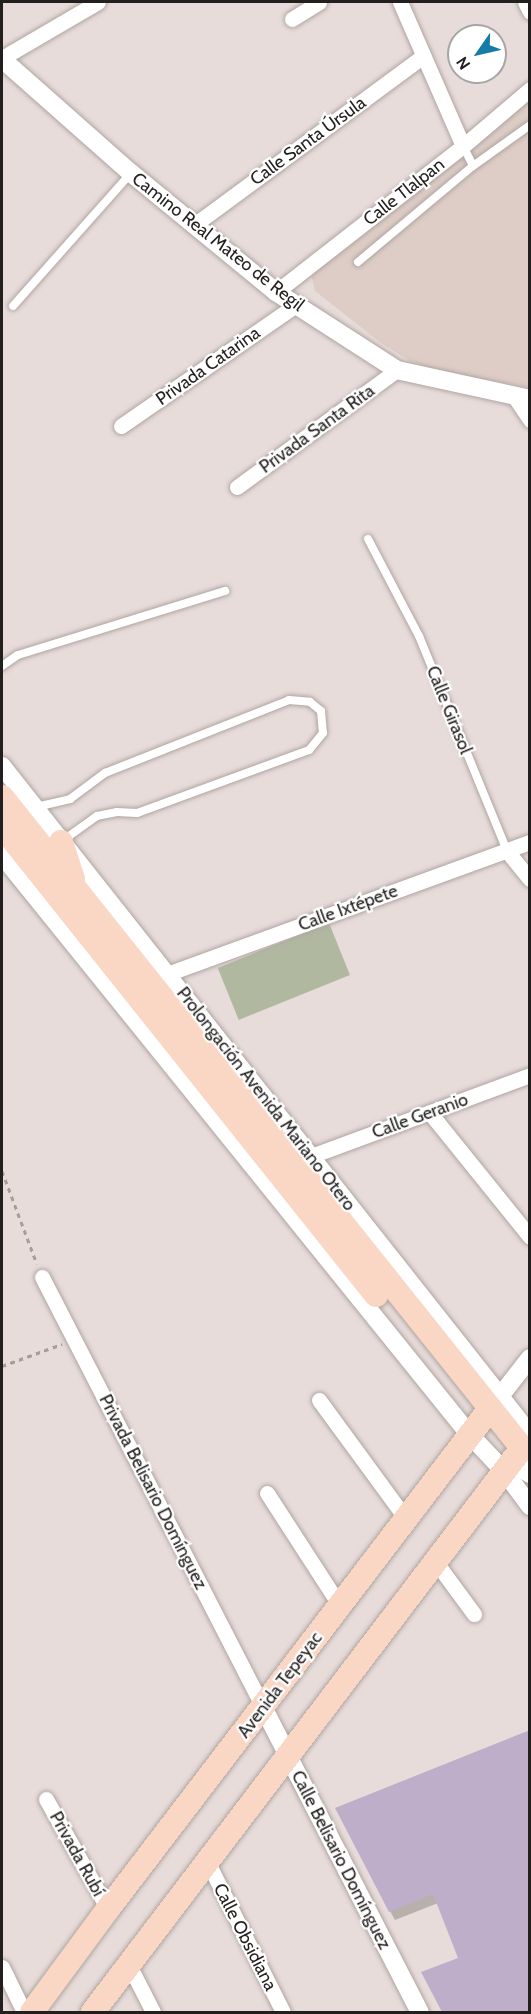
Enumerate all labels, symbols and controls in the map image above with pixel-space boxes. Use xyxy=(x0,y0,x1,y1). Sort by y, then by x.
north arrow xyxy=(447,24,507,84)
text: N xyxy=(452,53,474,73)
street label: Calle Santa Úrsula xyxy=(246,92,370,190)
street label: Calle Tlalpan xyxy=(359,154,449,230)
street label: Camino Real Mateo de Regil xyxy=(128,168,308,316)
street label: Privada Catarina xyxy=(152,322,264,410)
street label: Privada Santa Rita xyxy=(255,380,379,478)
street label: Calle Girasol xyxy=(422,663,476,757)
street label: Calle Ixtépete xyxy=(295,880,401,936)
street label: Prolongación Avenida Mariano Otero xyxy=(172,983,360,1215)
street label: Calle Geranio xyxy=(369,1089,471,1143)
street label: Privada Belisario Domínguez xyxy=(94,1391,212,1593)
street label: Avenida Tepeyac xyxy=(233,1628,327,1742)
street label: Calle Belisario Domínguez xyxy=(287,1767,395,1953)
street label: Privada Rubí xyxy=(45,1808,109,1900)
street label: Calle Obsidiana xyxy=(209,1880,281,1994)

